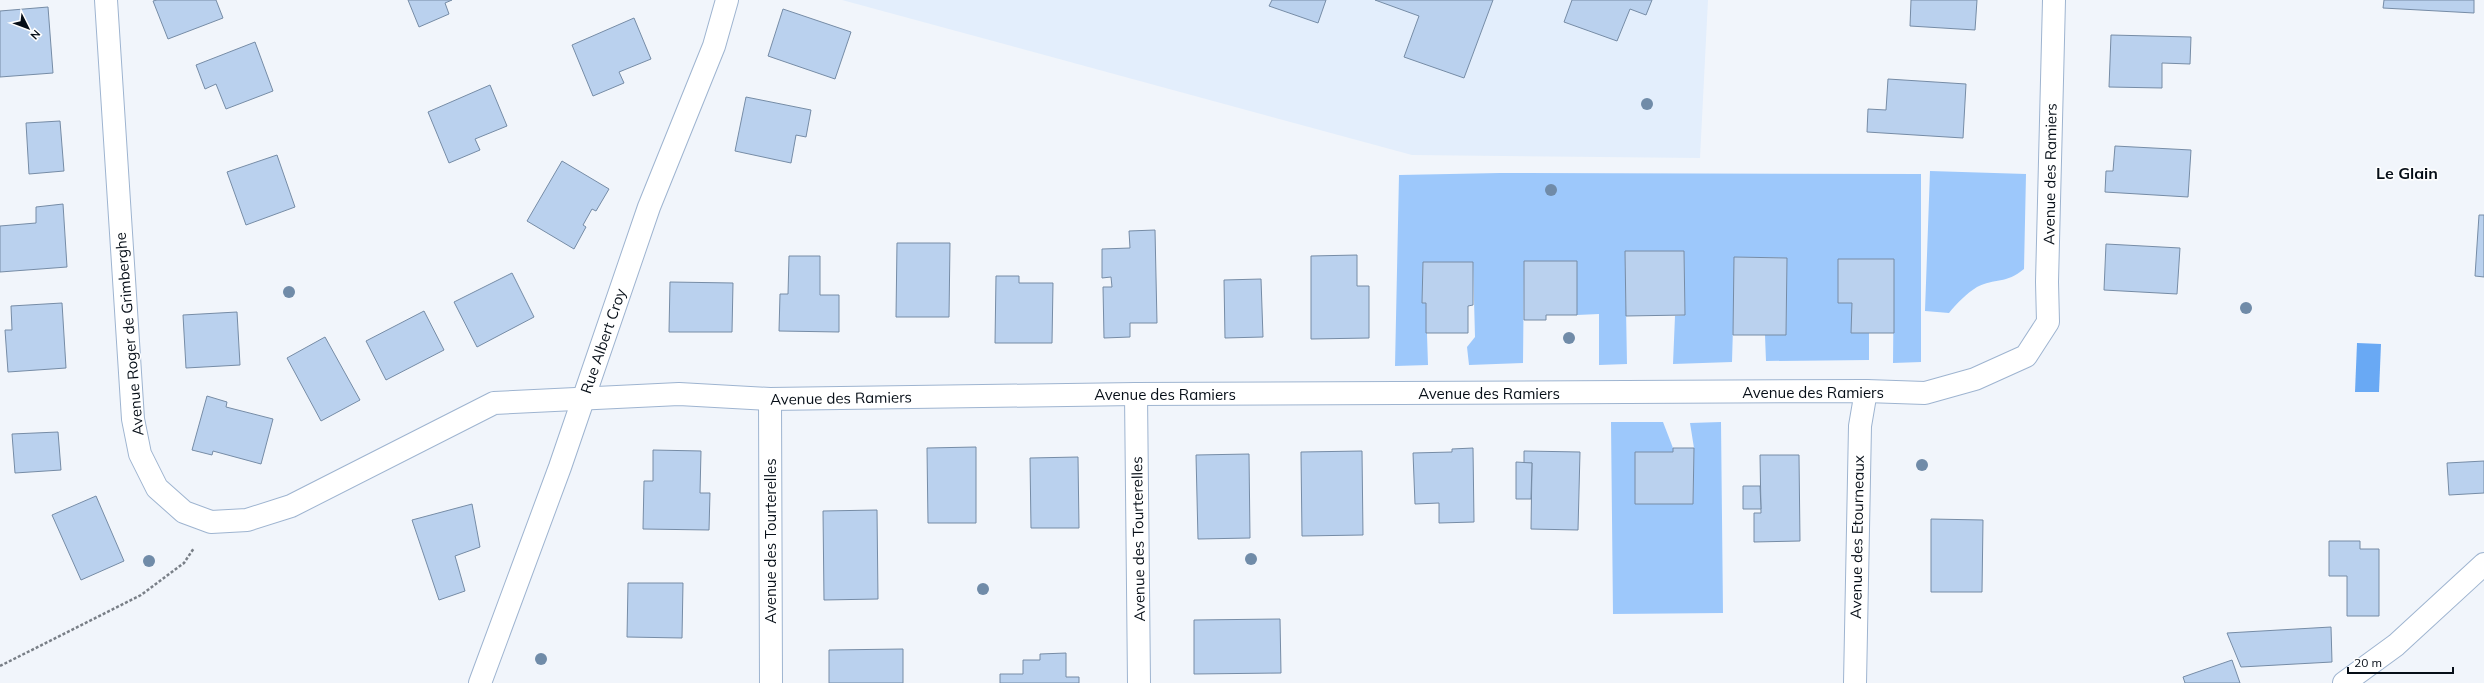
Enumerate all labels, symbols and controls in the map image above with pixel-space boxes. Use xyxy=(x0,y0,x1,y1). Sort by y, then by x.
north arrow xyxy=(8,8,48,48)
text: N xyxy=(27,27,43,42)
street label: Avenue des Ramiers xyxy=(2039,103,2061,245)
district label: Le Glain xyxy=(2376,163,2438,183)
street label: Avenue Roger de Grimberghe xyxy=(111,231,147,437)
street label: Rue Albert Croy xyxy=(576,286,630,396)
street label: Avenue des Ramiers xyxy=(1742,383,1884,402)
street label: Avenue des Ramiers xyxy=(1418,384,1560,403)
street label: Avenue des Ramiers xyxy=(1094,385,1236,404)
street label: Avenue des Ramiers xyxy=(770,387,912,409)
street label: Avenue des Etourneaux xyxy=(1846,455,1868,619)
street label: Avenue des Tourterelles xyxy=(1127,456,1149,622)
street label: Avenue des Tourterelles xyxy=(761,458,780,624)
scale bar xyxy=(2348,649,2453,675)
text: 20 m xyxy=(2354,655,2382,670)

